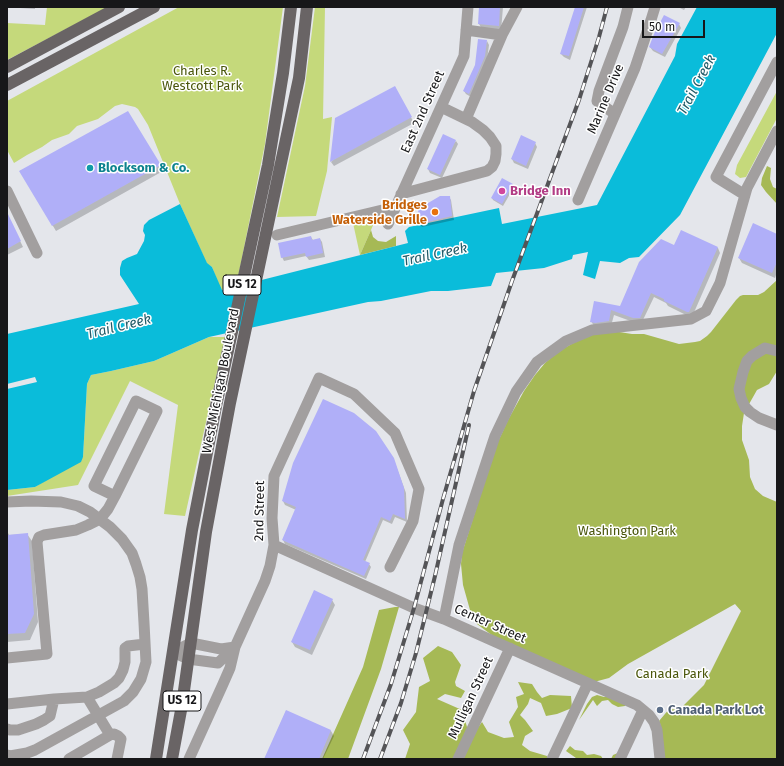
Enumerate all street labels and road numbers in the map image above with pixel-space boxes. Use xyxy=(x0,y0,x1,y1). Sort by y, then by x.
street label: Marine Drive xyxy=(584,62,628,136)
street label: East 2nd Street xyxy=(398,68,448,156)
road number: US 12 xyxy=(223,275,261,295)
street label: West Michigan Boulevard xyxy=(199,307,243,455)
street label: 2nd Street xyxy=(252,481,268,541)
street label: Center Street xyxy=(452,601,528,647)
street label: Mulligan Street xyxy=(445,654,497,742)
road number: US 12 xyxy=(163,691,201,711)

